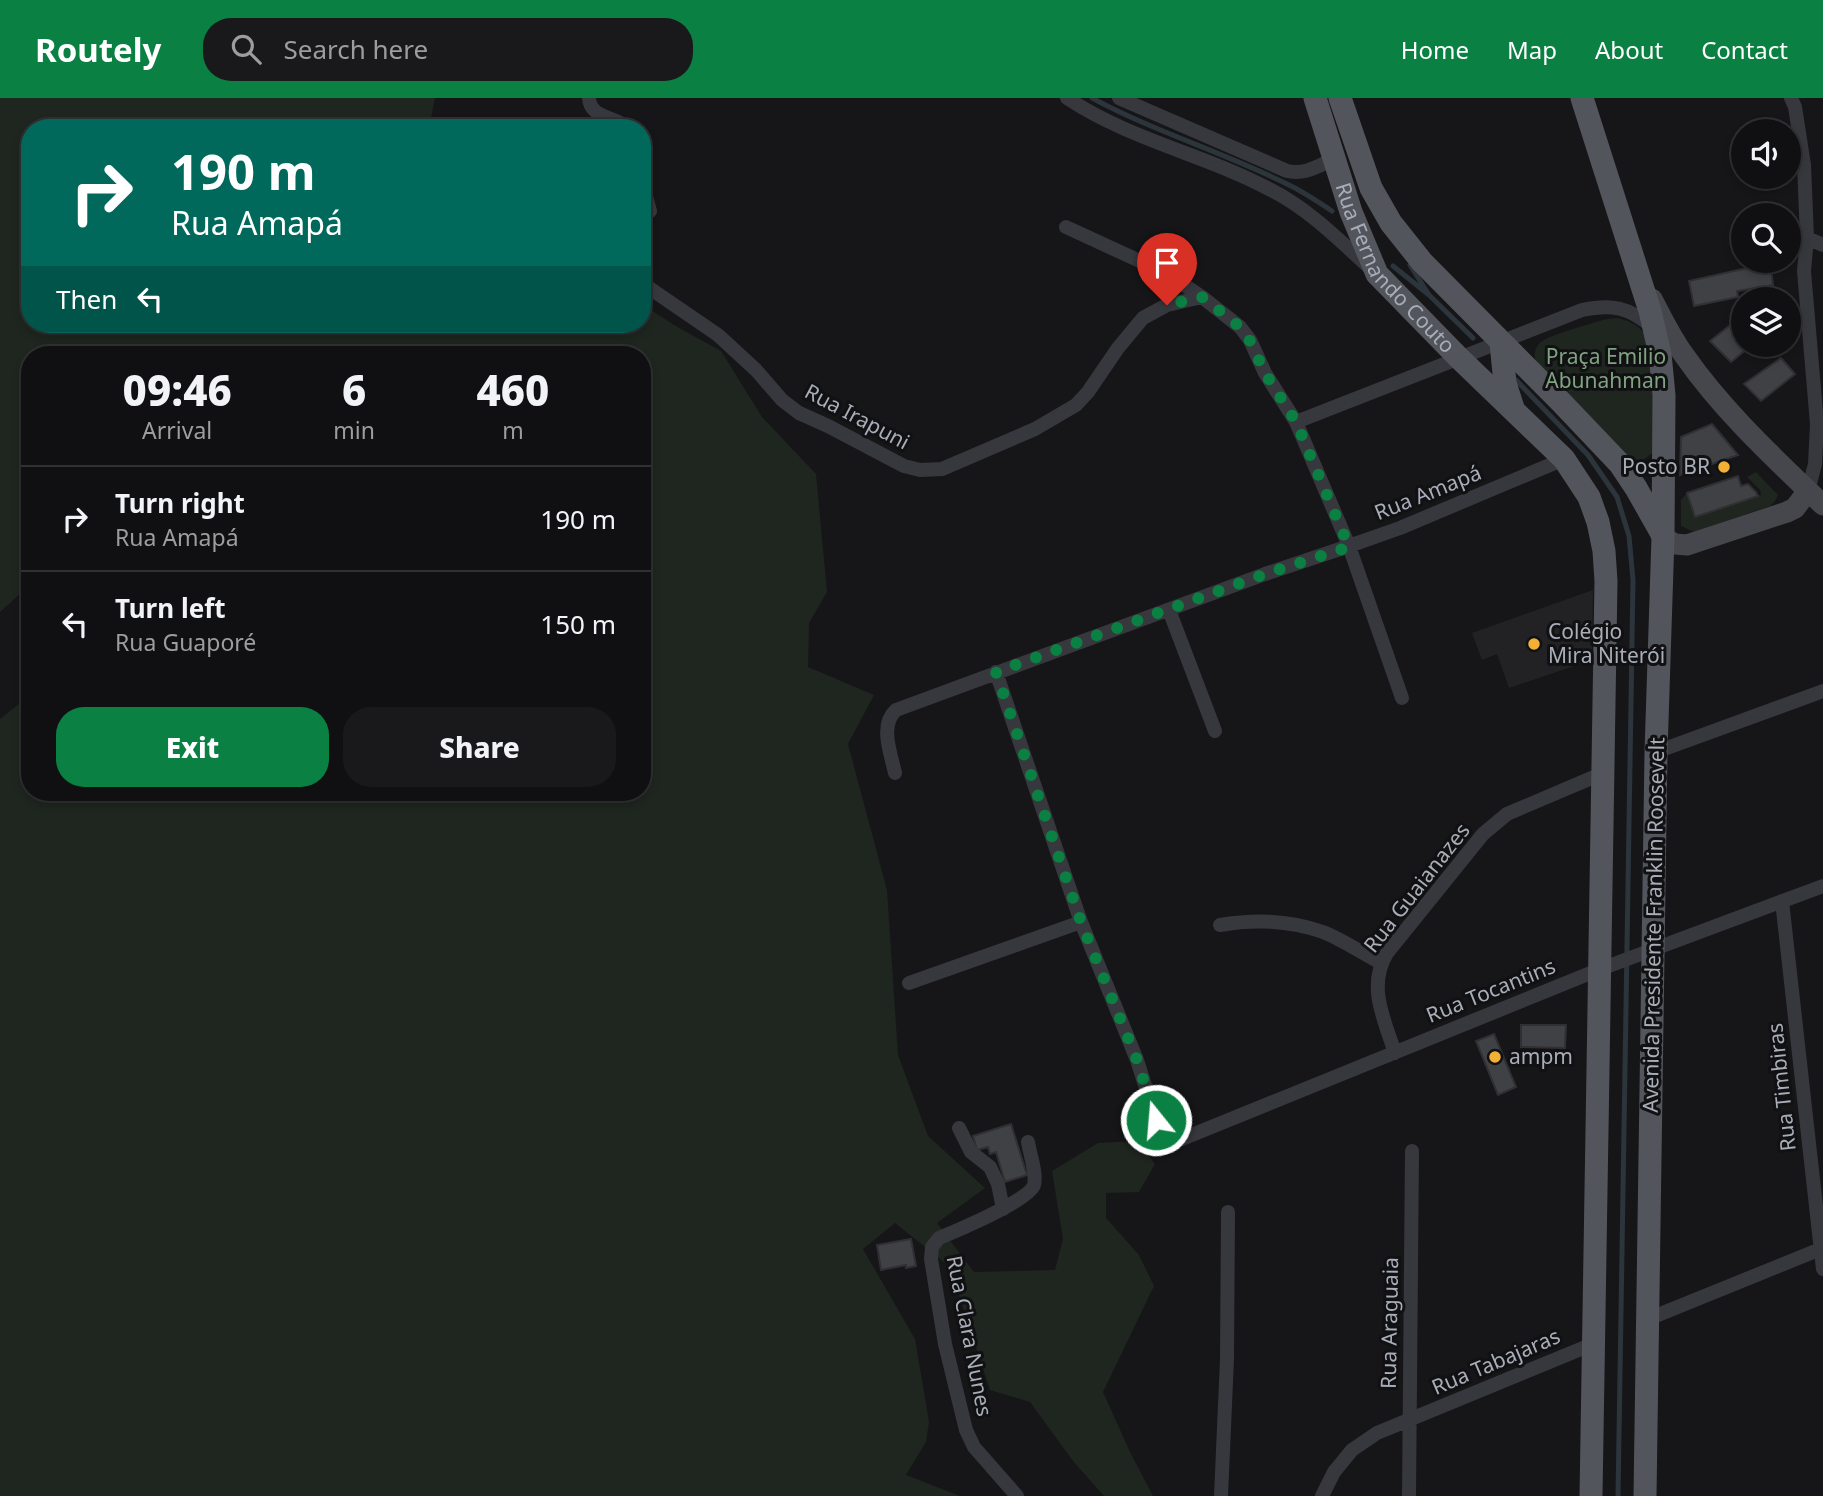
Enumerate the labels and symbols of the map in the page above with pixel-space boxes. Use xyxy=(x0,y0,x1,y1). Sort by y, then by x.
street label: Rua Fernando Couto xyxy=(1330,179,1462,359)
pin xyxy=(1137,233,1197,305)
park label: Praça Emilio Abunahman xyxy=(1545,342,1667,394)
street label: Rua Irapuni xyxy=(800,377,915,455)
place label: Posto BR xyxy=(1622,452,1710,480)
street label: Rua Amapá xyxy=(1370,458,1485,526)
marker: Posto BR xyxy=(1716,459,1732,475)
place label: Colégio Mira Niterói xyxy=(1548,617,1665,669)
marker: Colégio Mira Niterói xyxy=(1526,636,1542,652)
street label: Avenida Presidente Franklin Roosevelt xyxy=(1636,737,1670,1113)
street label: Rua Guaianazes xyxy=(1357,817,1476,958)
street label: Rua Tocantins xyxy=(1422,951,1559,1029)
street label: Rua Timbiras xyxy=(1760,1022,1802,1152)
place label: ampm xyxy=(1509,1042,1573,1070)
marker: ampm xyxy=(1487,1049,1503,1065)
position arrow xyxy=(1119,1083,1193,1157)
street label: Rua Clara Nunes xyxy=(941,1253,999,1419)
street label: Rua Araguaia xyxy=(1374,1257,1404,1389)
street label: Rua Tabajaras xyxy=(1427,1321,1564,1401)

